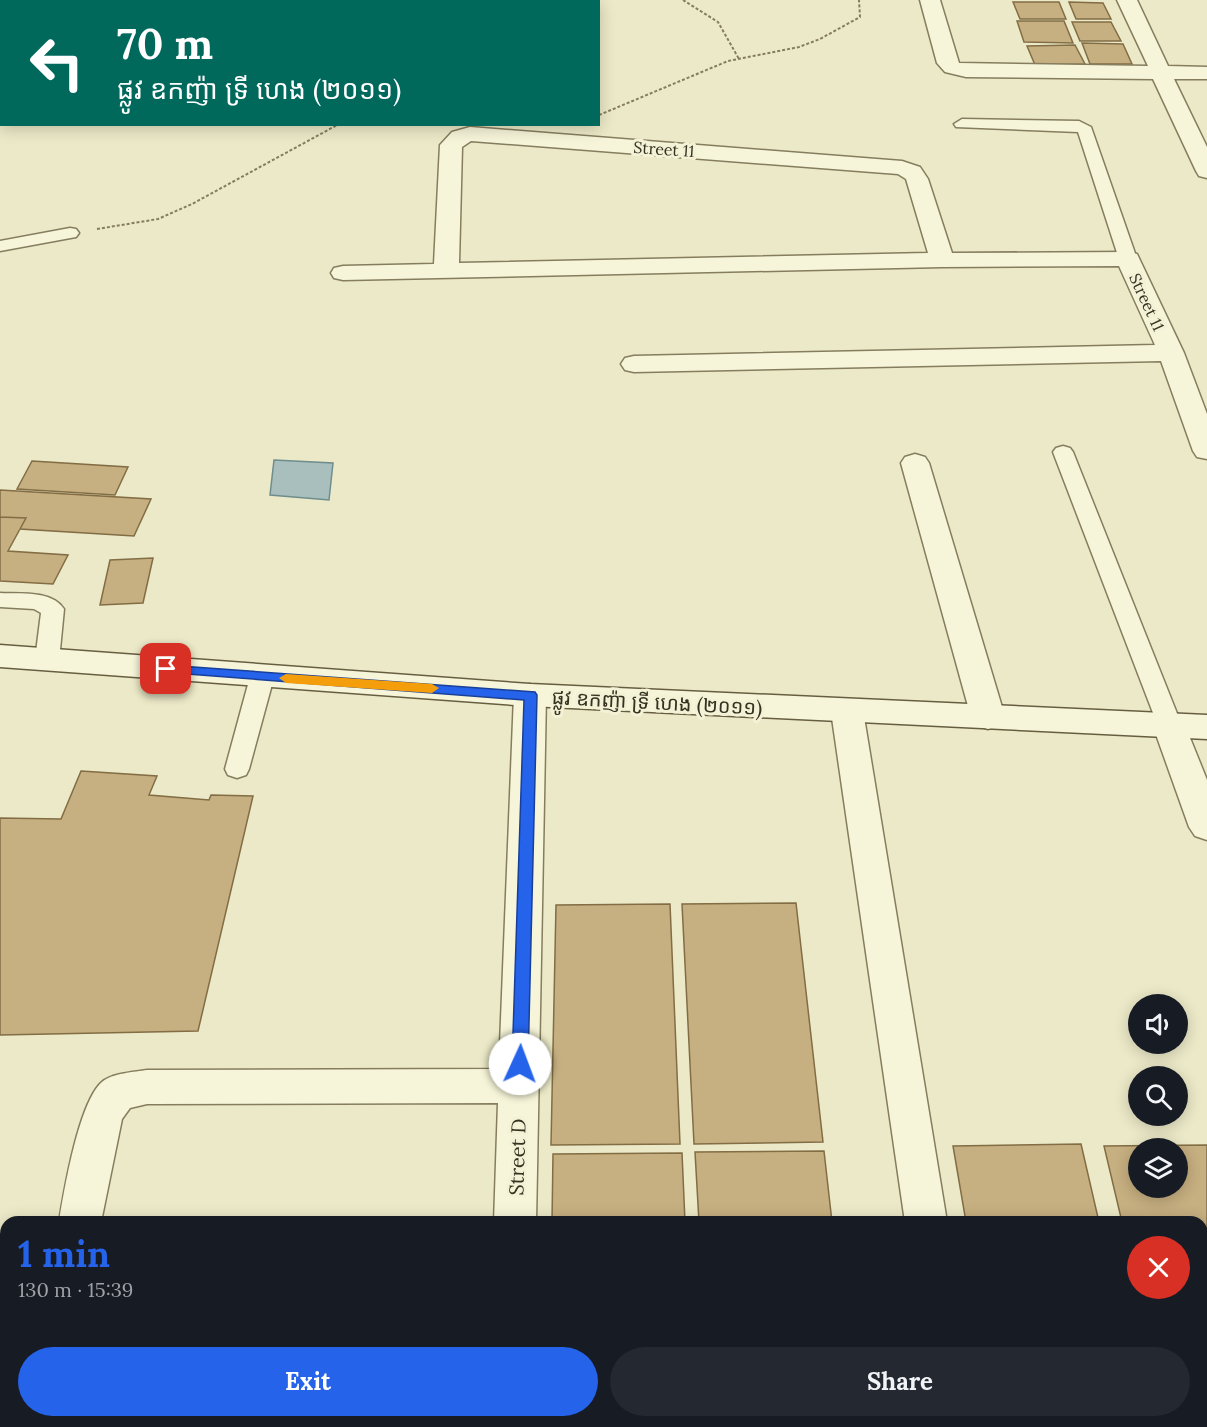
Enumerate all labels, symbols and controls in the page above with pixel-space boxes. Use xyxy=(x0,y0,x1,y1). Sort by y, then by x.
text: 70 m xyxy=(117,17,213,71)
icon: left xyxy=(18,24,96,102)
text: ផ្លូវ ឧកញ៉ា ទ្រី ហេង (២០១១) xyxy=(117,72,401,106)
street label: Street 11 xyxy=(633,137,695,161)
street label: Street 11 xyxy=(1125,270,1169,334)
pin xyxy=(140,643,191,694)
icon: arrive xyxy=(149,652,182,685)
street label: ផ្លូវ ឧកញ៉ា ទ្រី ហេង (២០១១) xyxy=(551,684,763,727)
map controls xyxy=(1128,994,1188,1198)
button: sound xyxy=(1128,994,1188,1054)
position arrow xyxy=(488,1032,552,1096)
button: search xyxy=(1128,1066,1188,1126)
street label: Street D xyxy=(503,1118,531,1196)
button: layers xyxy=(1128,1138,1188,1198)
text: 1 min xyxy=(18,1231,110,1277)
button: close xyxy=(1127,1236,1190,1299)
text: 130 m · 15:39 xyxy=(18,1277,133,1302)
button: Exit xyxy=(18,1347,598,1416)
button: Share xyxy=(610,1347,1190,1416)

